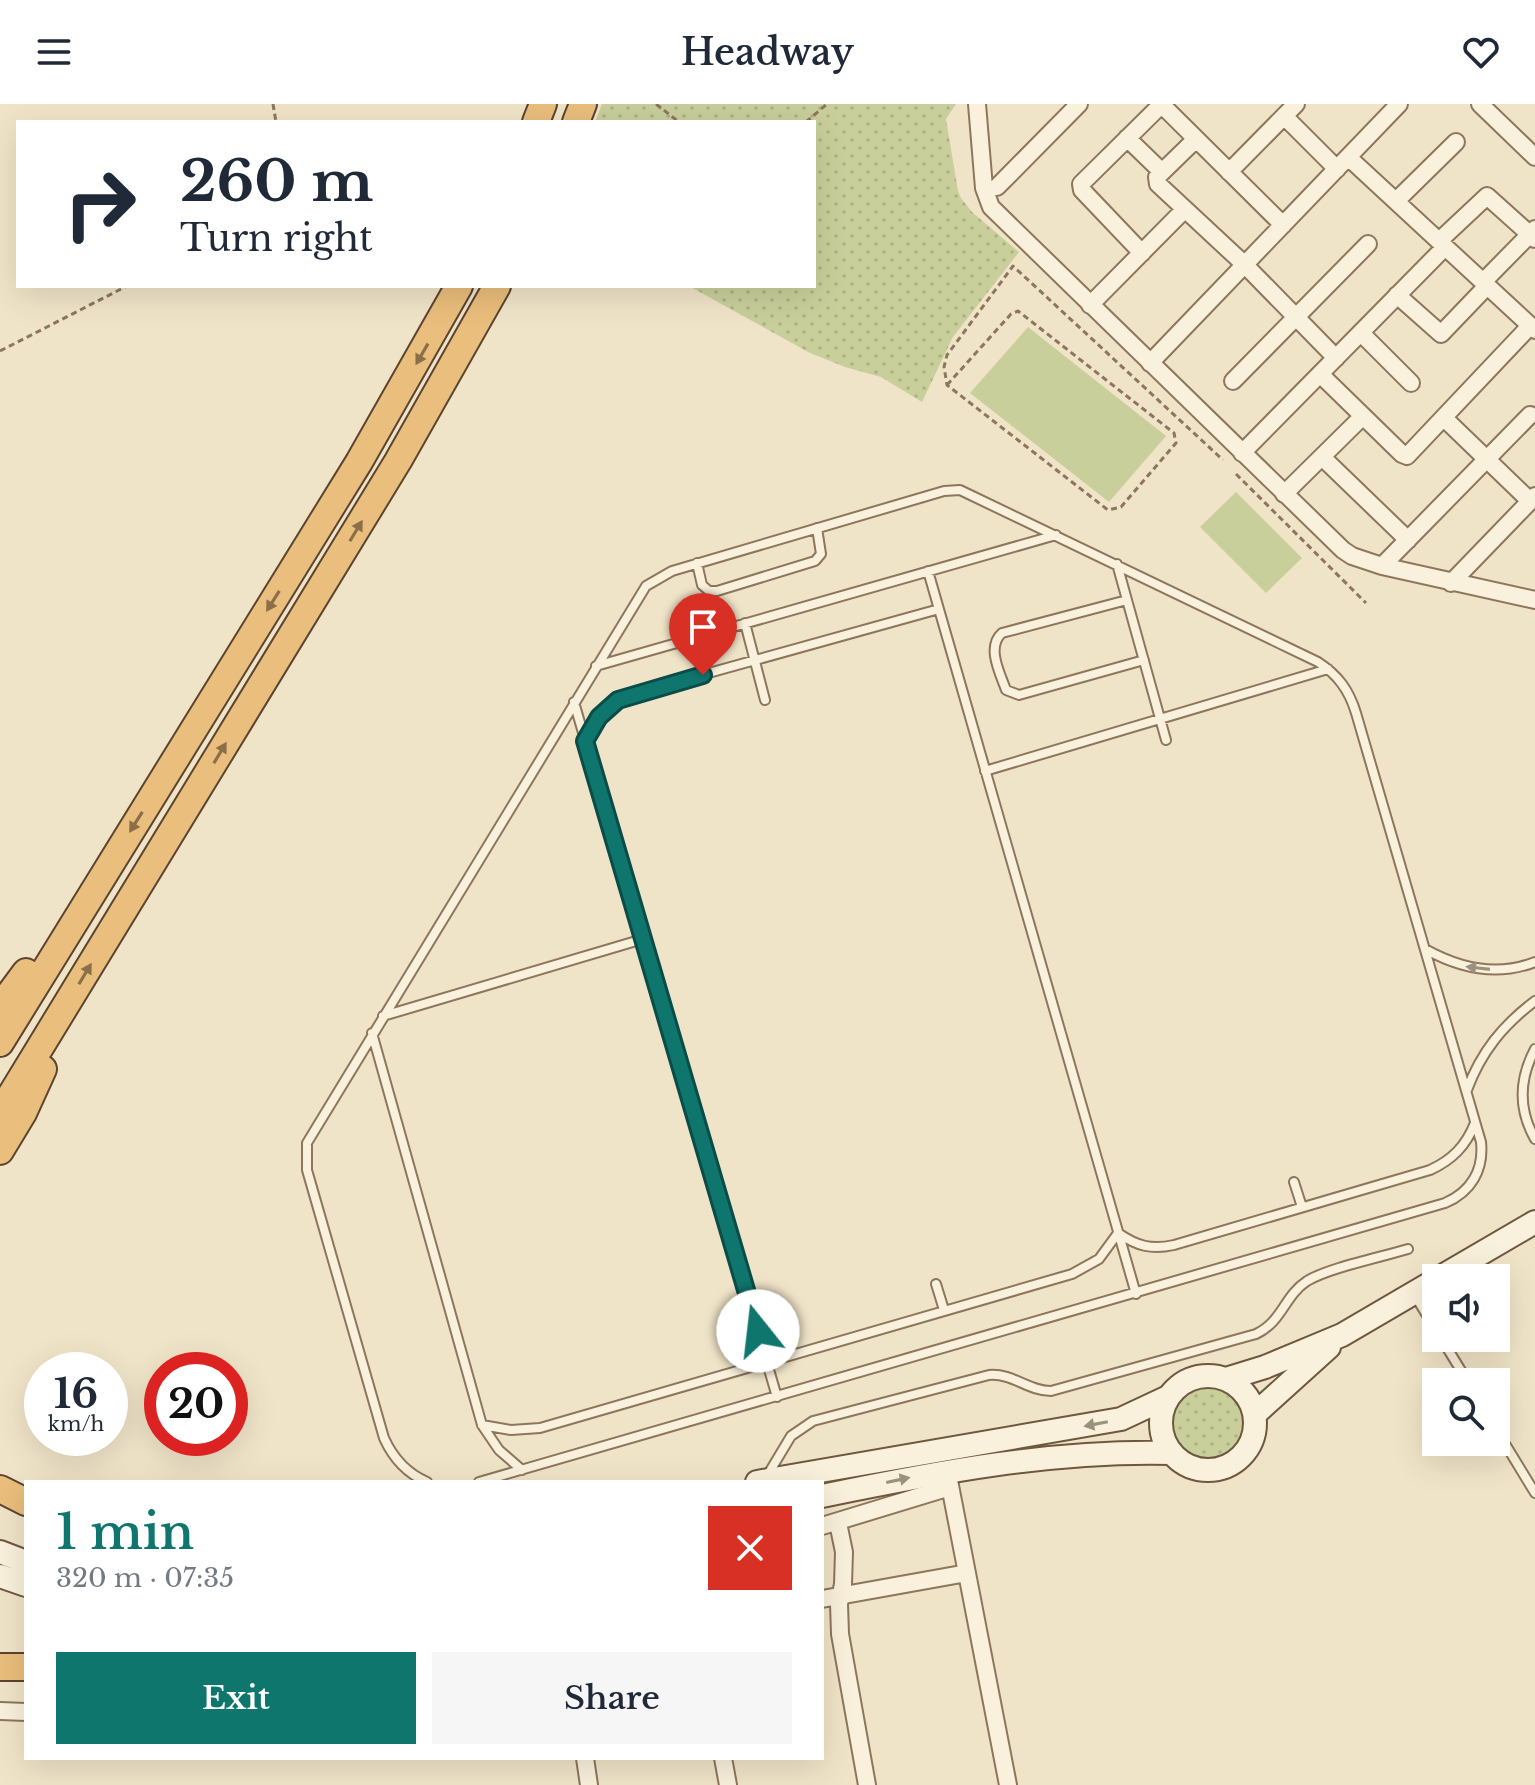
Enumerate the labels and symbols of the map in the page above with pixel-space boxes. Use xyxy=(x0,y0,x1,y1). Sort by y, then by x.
one-way arrow xyxy=(415,343,429,365)
one-way arrow xyxy=(348,520,362,542)
one-way arrow xyxy=(266,590,280,612)
pin xyxy=(669,593,737,675)
one-way arrow xyxy=(212,741,227,764)
one-way arrow xyxy=(130,811,144,833)
one-way arrow xyxy=(1466,961,1491,974)
one-way arrow xyxy=(77,963,91,985)
position arrow xyxy=(716,1289,800,1373)
speed limit sign: 20 xyxy=(144,1352,248,1456)
one-way arrow xyxy=(1083,1419,1108,1431)
one-way arrow xyxy=(886,1473,911,1486)

